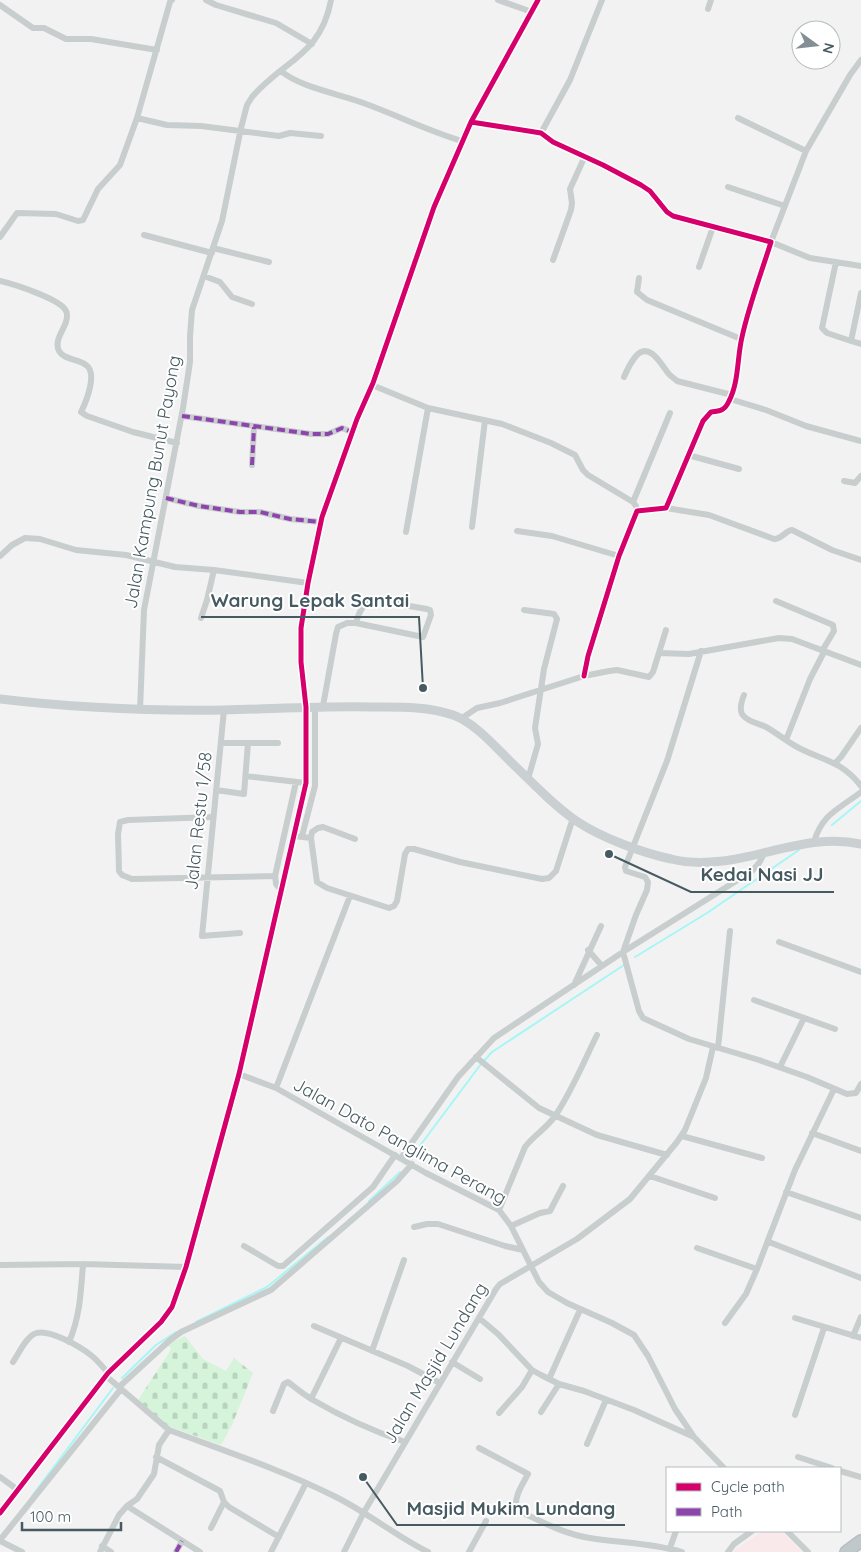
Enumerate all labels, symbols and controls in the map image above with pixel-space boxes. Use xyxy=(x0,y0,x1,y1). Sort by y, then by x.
north arrow xyxy=(791,20,841,70)
text: N xyxy=(819,41,839,56)
street label: Jalan Kampung Bunut Payong xyxy=(118,354,186,610)
callout: Warung Lepak Santai xyxy=(201,583,419,617)
text: Warung Lepak Santai xyxy=(211,588,409,612)
street label: Jalan Restu 1/58 xyxy=(179,751,217,891)
callout: Kedai Nasi JJ xyxy=(691,858,834,892)
text: Kedai Nasi JJ xyxy=(701,862,823,886)
street label: Jalan Dato Panglima Perang xyxy=(289,1073,511,1209)
street label: Jalan Masjid Lundang xyxy=(378,1278,492,1448)
legend xyxy=(666,1467,841,1532)
text: Cycle path xyxy=(711,1477,785,1496)
callout: Masjid Mukim Lundang xyxy=(397,1491,625,1525)
text: Masjid Mukim Lundang xyxy=(407,1496,615,1520)
scale bar xyxy=(22,1500,121,1532)
text: Path xyxy=(711,1502,743,1521)
text: 100 m xyxy=(30,1507,71,1526)

